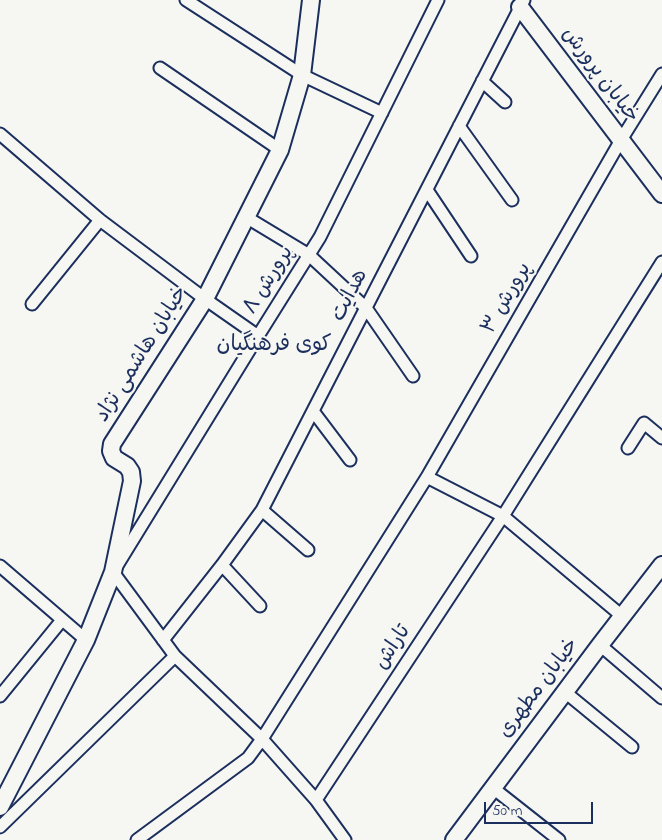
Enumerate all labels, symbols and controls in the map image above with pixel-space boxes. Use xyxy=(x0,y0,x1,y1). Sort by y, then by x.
street label: خیابان پرورش xyxy=(555,23,643,129)
street label: پرورش ۸ xyxy=(239,242,301,320)
street label: پرورش ۳ xyxy=(477,259,539,339)
street label: هدایت xyxy=(327,266,375,326)
street label: خیابان هاشمی نژاد xyxy=(91,282,195,428)
district label: کوی فرهنگیان xyxy=(216,333,332,359)
street label: تاراش xyxy=(370,621,418,675)
street label: خیابان مطهری xyxy=(494,634,586,744)
scale bar xyxy=(487,792,596,824)
text: 50 m xyxy=(492,800,522,822)

